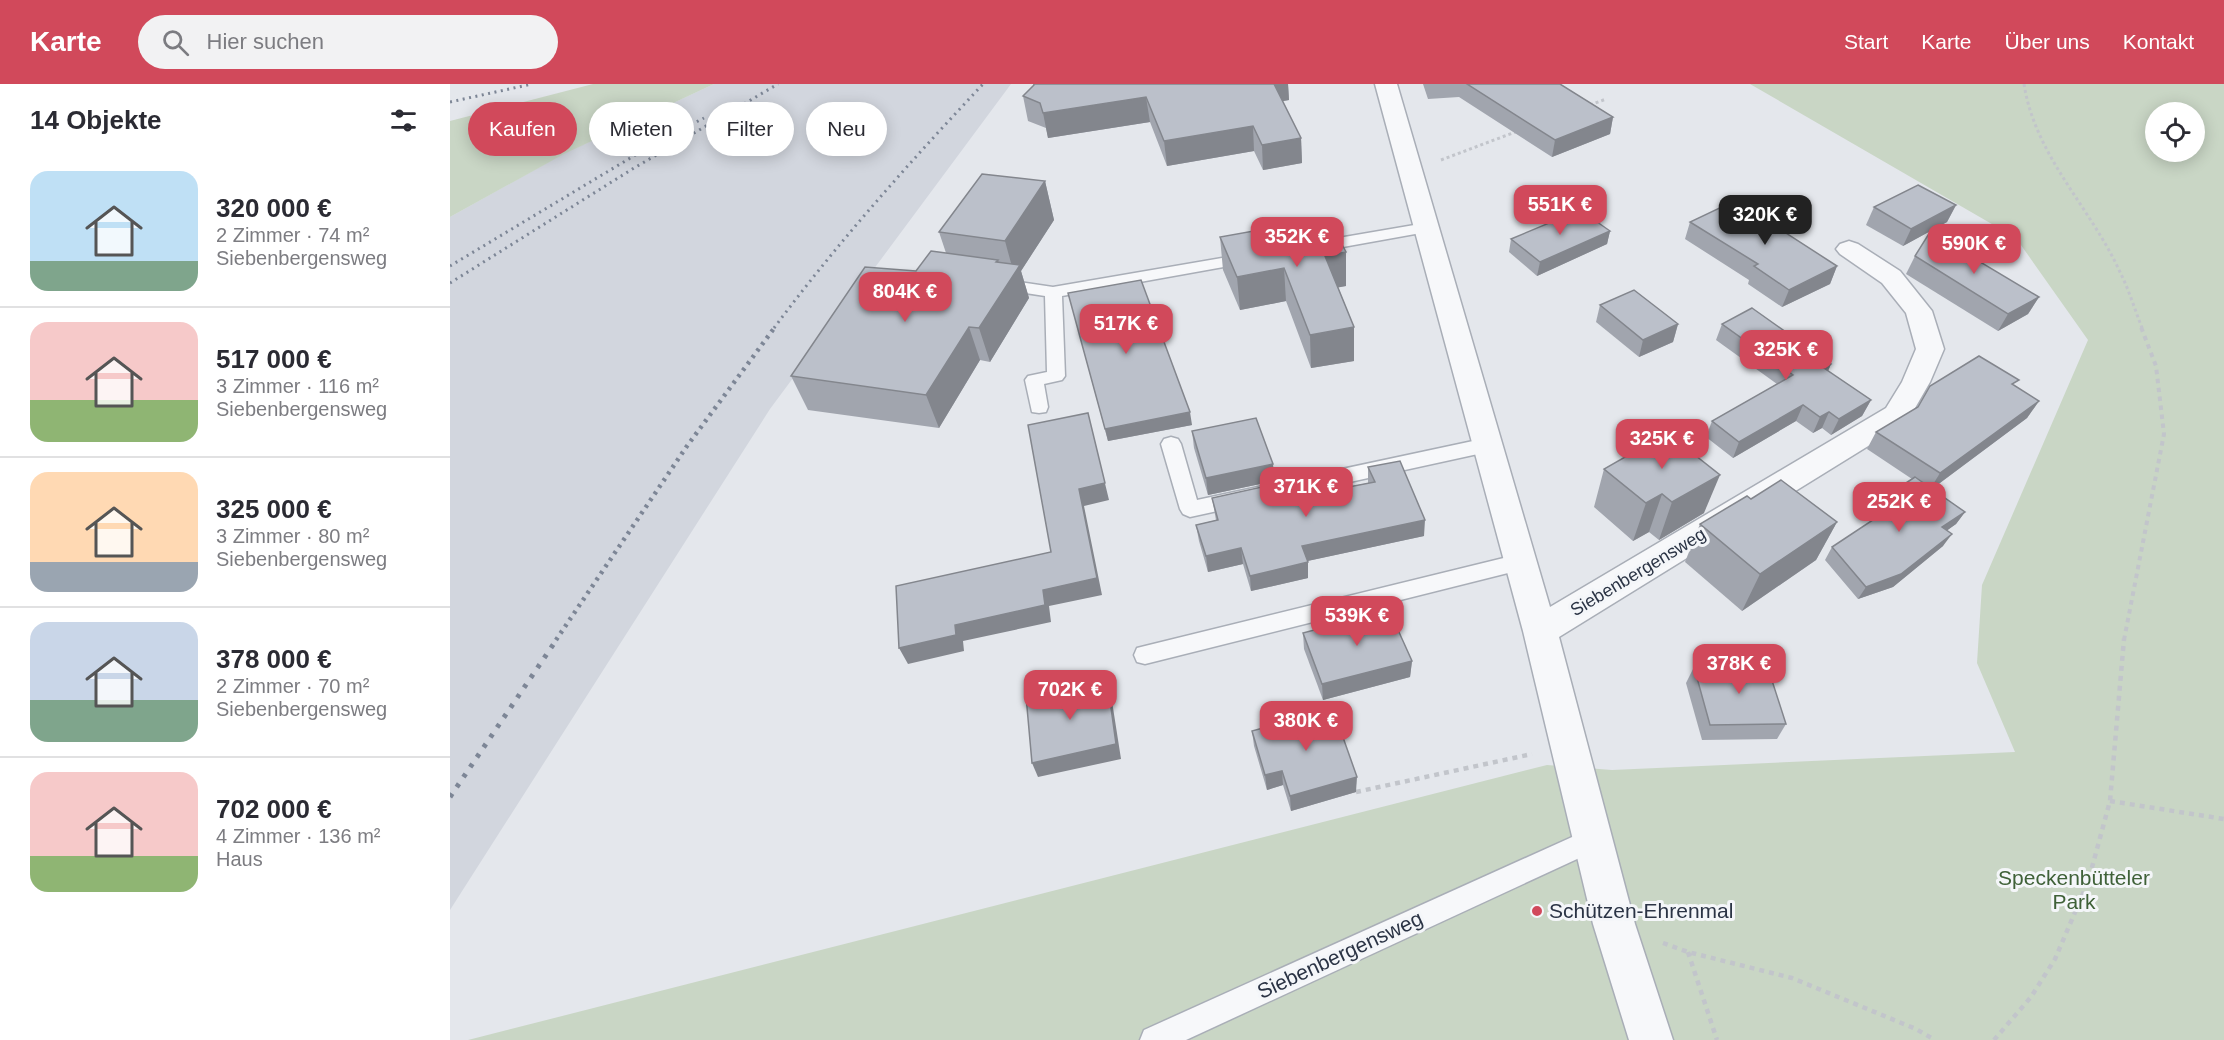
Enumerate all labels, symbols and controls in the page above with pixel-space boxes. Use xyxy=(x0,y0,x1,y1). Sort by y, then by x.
search box xyxy=(138,15,558,69)
text: Karte xyxy=(30,26,102,57)
icon: search xyxy=(159,26,192,59)
text: Hier suchen xyxy=(207,29,324,54)
text: Start xyxy=(1844,30,1888,53)
text: Karte xyxy=(1921,30,1972,53)
text: Über uns xyxy=(2005,30,2090,53)
text: Kontakt xyxy=(2123,30,2194,53)
chip: Kaufen xyxy=(468,102,577,156)
chip: Mieten xyxy=(589,102,694,156)
chip: Filter xyxy=(706,102,794,156)
chip: Neu xyxy=(806,102,887,156)
map controls xyxy=(2145,102,2205,162)
button: locate xyxy=(2145,102,2205,162)
icon: filters xyxy=(387,104,420,137)
text: 14 Objekte xyxy=(30,105,162,135)
pin: 551K € xyxy=(1511,185,1609,236)
text: 320 000 € xyxy=(216,193,332,223)
text: 551K € xyxy=(1528,193,1592,215)
icon: home xyxy=(78,195,150,267)
pin: 320K € xyxy=(1716,195,1814,246)
text: 320K € xyxy=(1733,203,1797,225)
pin: 352K € xyxy=(1248,217,1346,268)
text: 2 Zimmer · 74 m² xyxy=(216,224,369,246)
pin: 590K € xyxy=(1925,224,2023,275)
text: 352K € xyxy=(1265,225,1329,247)
text: 590K € xyxy=(1942,232,2006,254)
text: Siebenbergensweg xyxy=(216,247,387,269)
pin: 804K € xyxy=(856,272,954,323)
text: 804K € xyxy=(873,280,937,302)
pin: 517K € xyxy=(1077,304,1175,355)
text: 517K € xyxy=(1094,312,1158,334)
pin: 325K € xyxy=(1737,330,1835,381)
text: 325K € xyxy=(1754,338,1818,360)
text: 517 000 € xyxy=(216,344,332,374)
icon: home xyxy=(78,346,150,418)
text: 3 Zimmer · 116 m² xyxy=(216,375,379,397)
text: Siebenbergensweg xyxy=(216,398,387,420)
pin: 325K € xyxy=(1613,419,1711,470)
text: 325K € xyxy=(1630,427,1694,449)
pin: 371K € xyxy=(1257,467,1355,518)
text: 371K € xyxy=(1274,475,1338,497)
pin: 252K € xyxy=(1850,482,1948,533)
text: 252K € xyxy=(1867,490,1931,512)
text: 325 000 € xyxy=(216,494,332,524)
icon: home xyxy=(78,496,150,568)
street label: Siebenbergensweg xyxy=(1567,524,1709,620)
text: 3 Zimmer · 80 m² xyxy=(216,525,369,547)
text: Siebenbergensweg xyxy=(216,548,387,570)
pin: 539K € xyxy=(1308,596,1406,647)
text: 539K € xyxy=(1325,604,1389,626)
text: 378 000 € xyxy=(216,644,332,674)
pin: 378K € xyxy=(1690,644,1788,695)
icon: home xyxy=(78,646,150,718)
text: 378K € xyxy=(1707,652,1771,674)
pin: 702K € xyxy=(1021,670,1119,721)
text: 2 Zimmer · 70 m² xyxy=(216,675,369,697)
text: 702K € xyxy=(1038,678,1102,700)
text: Siebenbergensweg xyxy=(216,698,387,720)
pin: 380K € xyxy=(1257,701,1355,752)
text: 380K € xyxy=(1274,709,1338,731)
text: 702 000 € xyxy=(216,794,332,824)
icon: home xyxy=(78,796,150,868)
text: 4 Zimmer · 136 m² xyxy=(216,825,380,847)
text: Haus xyxy=(216,848,263,870)
park label: Speckenbütteler Park xyxy=(1998,866,2150,913)
place label: Schützen-Ehrenmal xyxy=(1549,899,1733,922)
marker: Schützen-Ehrenmal xyxy=(1530,904,1544,918)
street label: Siebenbergensweg xyxy=(1253,906,1426,1003)

